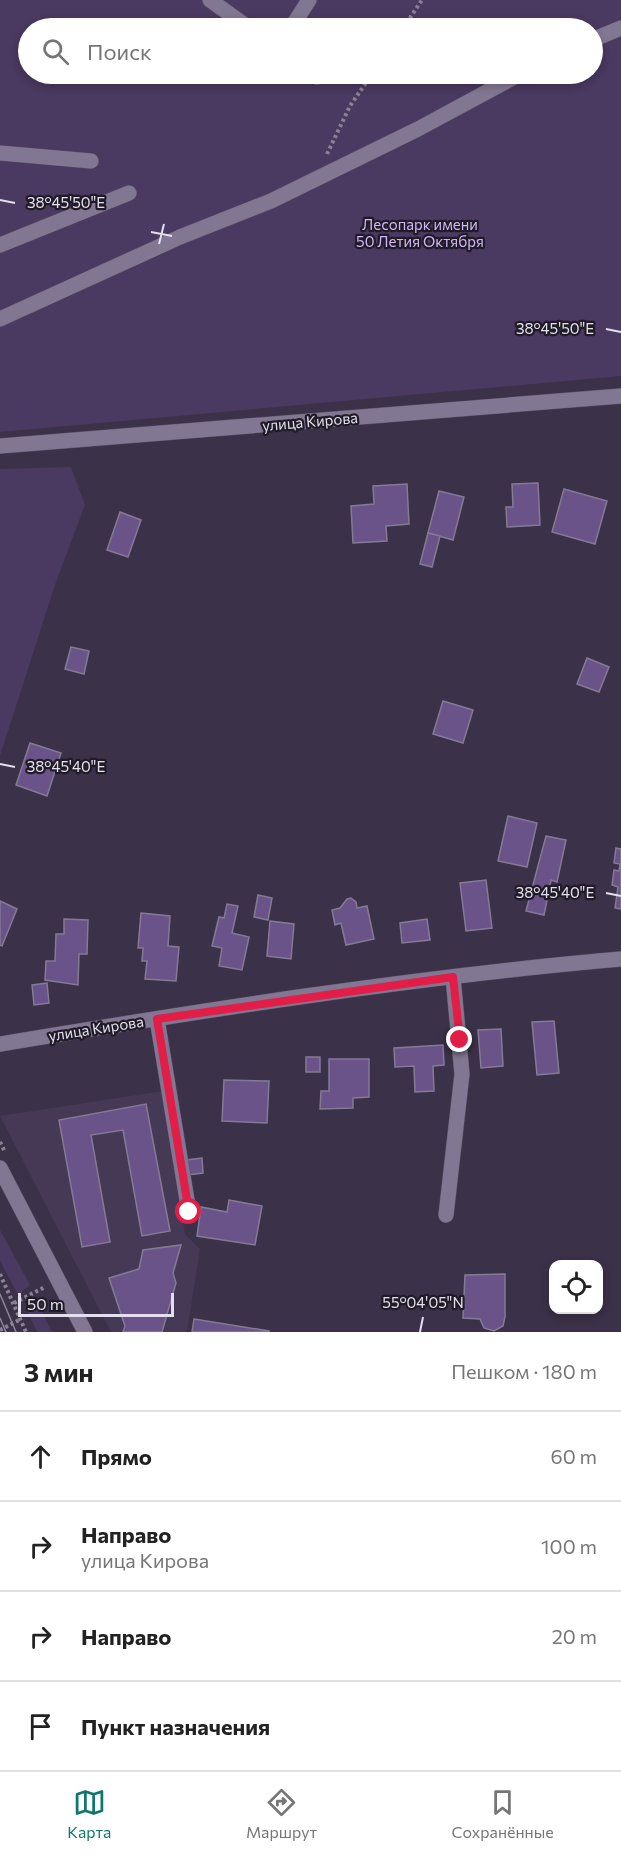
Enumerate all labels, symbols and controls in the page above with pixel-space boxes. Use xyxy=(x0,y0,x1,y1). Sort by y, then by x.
search box xyxy=(18,18,603,84)
icon: search xyxy=(39,35,72,68)
text: Поиск xyxy=(87,38,152,65)
text: 38°45'50"E xyxy=(27,193,105,211)
park label: Лесопарк имени 50 Летия Октября xyxy=(356,215,484,250)
text: 38°45'50"E xyxy=(516,319,594,337)
street label: улица Кирова xyxy=(261,408,359,434)
text: 38°45'40"E xyxy=(27,757,105,775)
text: 38°45'40"E xyxy=(516,883,594,901)
street label: улица Кирова xyxy=(47,1012,145,1044)
route end xyxy=(446,1026,472,1052)
route start xyxy=(175,1198,201,1224)
map controls xyxy=(549,1260,603,1314)
button: locate xyxy=(549,1260,603,1314)
scale bar xyxy=(18,1290,174,1318)
text: 55°04'05"N xyxy=(382,1293,464,1311)
text: 50 m xyxy=(27,1294,64,1313)
text: 3 мин xyxy=(24,1356,94,1387)
text: Пешком · 180 m xyxy=(451,1359,597,1383)
icon: ahead xyxy=(24,1440,57,1473)
text: Прямо xyxy=(81,1443,152,1470)
text: 60 m xyxy=(551,1444,597,1468)
text: Направо xyxy=(81,1521,171,1548)
icon: right xyxy=(24,1530,57,1563)
text: 100 m xyxy=(541,1534,597,1558)
text: улица Кирова xyxy=(81,1548,209,1572)
icon: right xyxy=(24,1620,57,1653)
text: Направо xyxy=(81,1623,171,1650)
text: 20 m xyxy=(552,1624,597,1648)
icon: arrive xyxy=(24,1710,57,1743)
text: Пункт назначения xyxy=(81,1713,270,1740)
tab: Карта xyxy=(67,1786,111,1841)
tab: Маршрут xyxy=(246,1786,317,1841)
tab: Сохранённые xyxy=(452,1786,554,1841)

